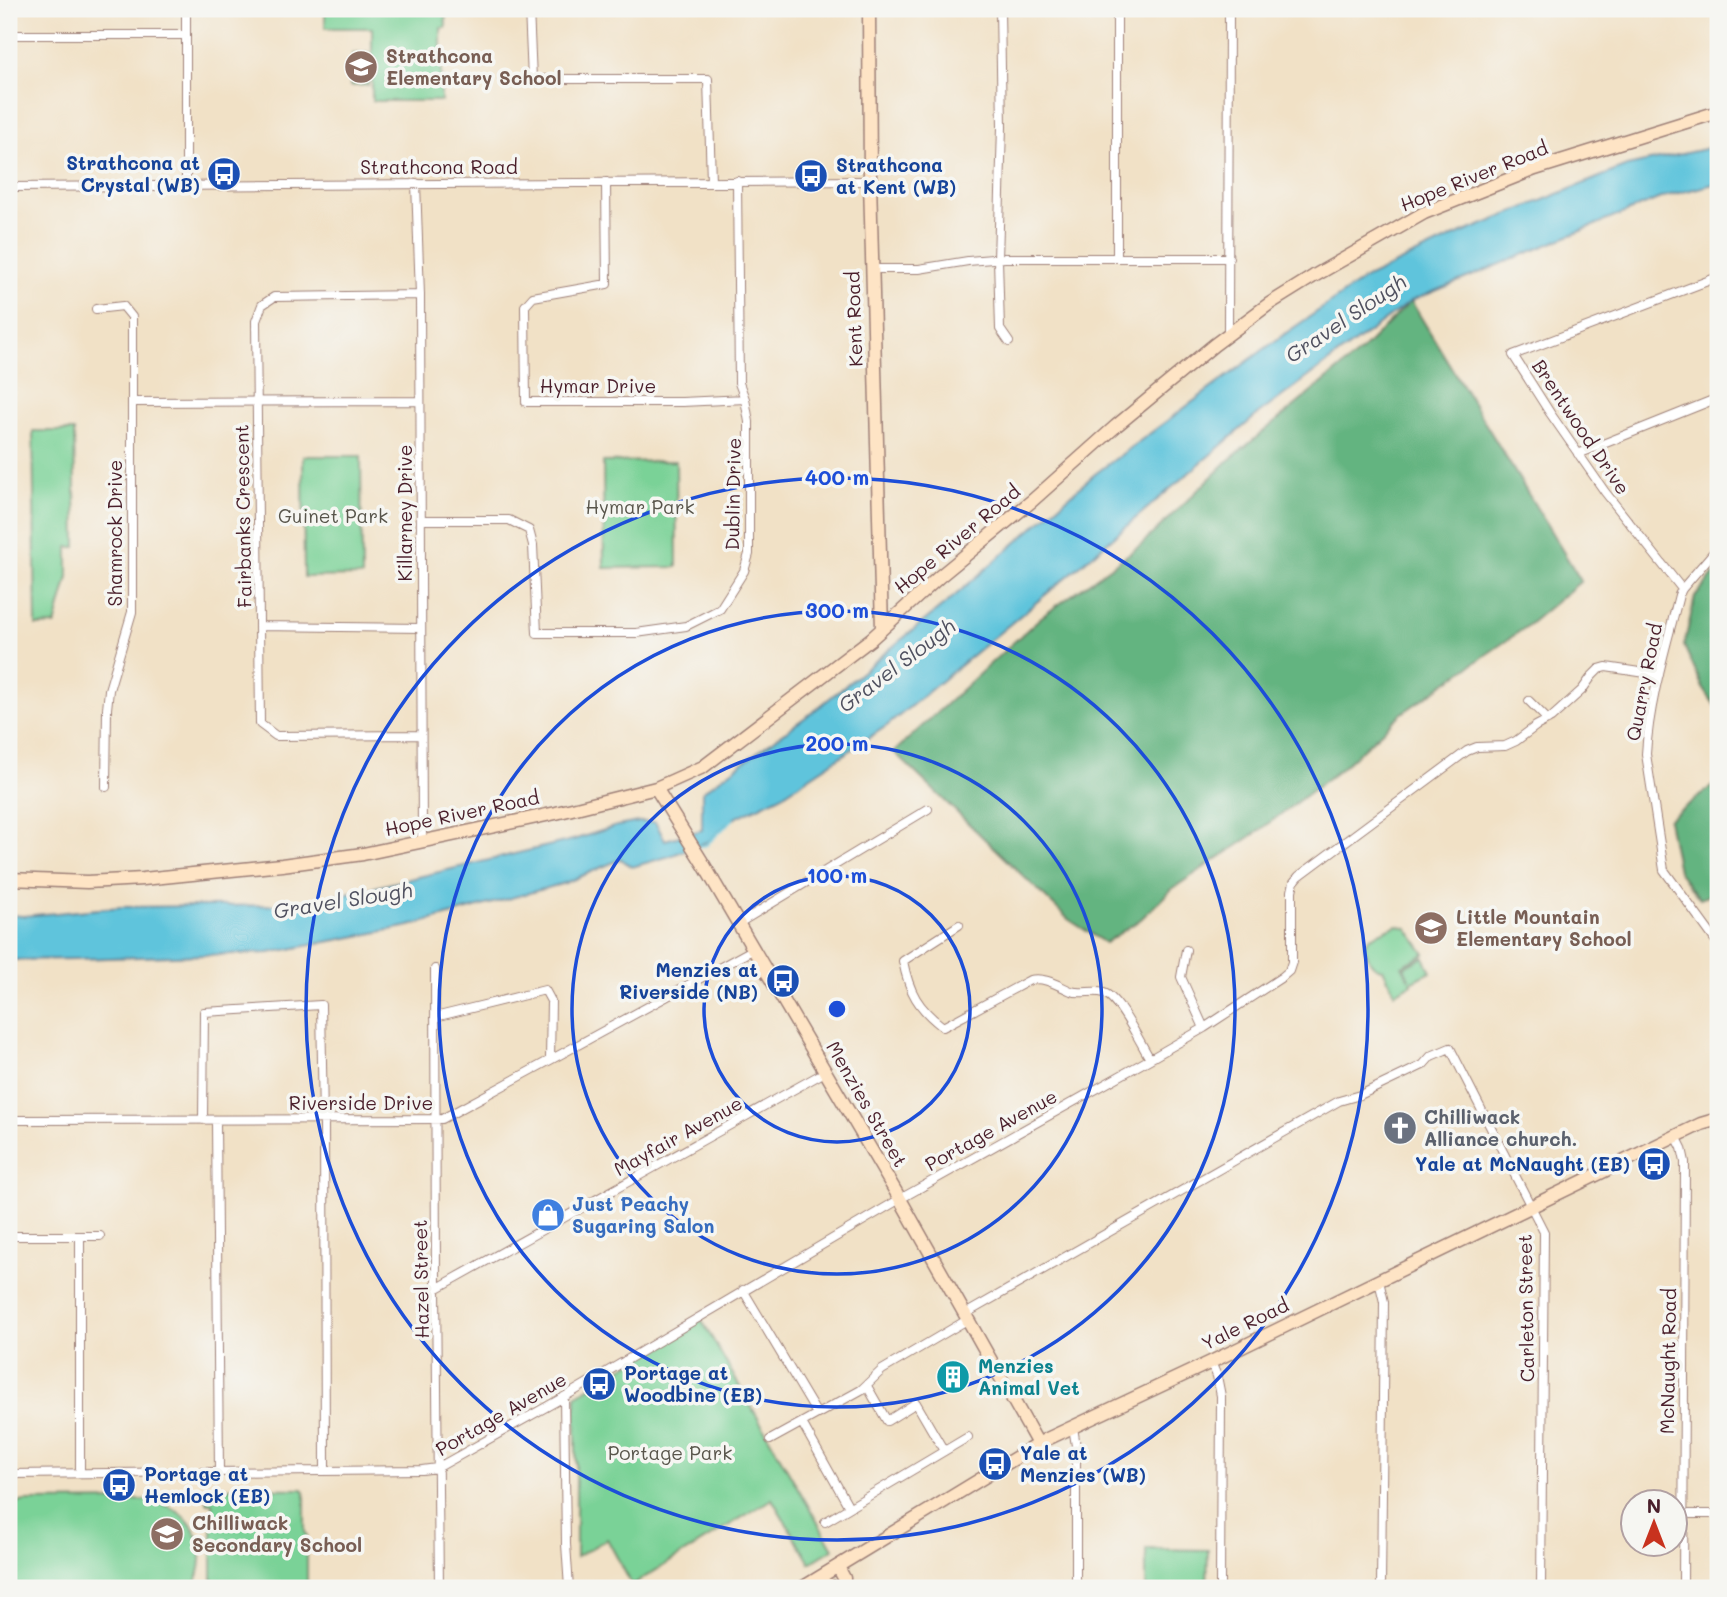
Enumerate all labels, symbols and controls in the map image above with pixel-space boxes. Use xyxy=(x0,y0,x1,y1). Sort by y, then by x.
place label: Strathcona Elementary School xyxy=(386,43,562,90)
school or university icon: Strathcona Elementary School xyxy=(342,48,380,86)
street label: Hope River Road xyxy=(1396,135,1551,217)
place label: Strathcona at Crystal (WB) xyxy=(66,150,200,197)
place label: Strathcona at Kent (WB) xyxy=(836,152,956,199)
street label: Strathcona Road xyxy=(360,154,518,179)
bus stop icon: Strathcona at Crystal (WB) xyxy=(205,155,243,193)
bus stop icon: Strathcona at Kent (WB) xyxy=(792,157,830,195)
water label: Gravel Slough xyxy=(1279,267,1411,368)
street label: Kent Road xyxy=(839,271,868,367)
street label: Brentwood Drive xyxy=(1527,354,1636,499)
street label: Hymar Drive xyxy=(540,373,656,398)
street label: Fairbanks Crescent xyxy=(228,424,257,608)
street label: Dublin Drive xyxy=(719,437,746,551)
street label: Killarney Drive xyxy=(392,445,417,581)
street label: Shamrock Drive xyxy=(102,460,127,606)
text: 400 m xyxy=(805,463,869,490)
street label: Hope River Road xyxy=(888,479,1025,599)
park label: Hymar Park xyxy=(585,494,695,519)
park label: Guinet Park xyxy=(278,503,388,528)
text: 300 m xyxy=(805,596,869,623)
water label: Gravel Slough xyxy=(832,612,960,718)
street label: Quarry Road xyxy=(1620,621,1667,743)
text: 200 m xyxy=(806,729,868,756)
street label: Hope River Road xyxy=(382,784,541,841)
text: 100 m xyxy=(807,861,867,888)
water label: Gravel Slough xyxy=(271,875,414,924)
place label: Little Mountain Elementary School xyxy=(1456,904,1632,951)
school or university icon: Little Mountain Elementary School xyxy=(1412,909,1450,947)
place label: Menzies at Riverside (NB) xyxy=(619,957,758,1004)
bus stop icon: Menzies at Riverside (NB) xyxy=(764,962,802,1000)
centre of rings xyxy=(825,997,849,1021)
street label: Menzies Street xyxy=(821,1036,914,1171)
street label: Portage Avenue xyxy=(920,1083,1061,1176)
street label: Riverside Drive xyxy=(289,1090,433,1115)
street label: Mayfair Avenue xyxy=(609,1090,746,1181)
place label: Chilliwack Alliance church. xyxy=(1424,1104,1577,1151)
church icon: Chilliwack Alliance church. xyxy=(1381,1109,1419,1147)
bus stop icon: Yale at McNaught (EB) xyxy=(1635,1145,1673,1183)
place label: Yale at McNaught (EB) xyxy=(1415,1151,1630,1176)
place label: Just Peachy Sugaring Salon xyxy=(572,1191,714,1238)
shop icon: Just Peachy Sugaring Salon xyxy=(529,1196,567,1234)
street label: Hazel Street xyxy=(407,1219,434,1339)
street label: Carleton Street xyxy=(1512,1234,1539,1382)
street label: McNaught Road xyxy=(1654,1288,1681,1434)
street label: Yale Road xyxy=(1197,1292,1293,1355)
place label: Menzies Animal Vet xyxy=(978,1353,1080,1400)
building icon: Menzies Animal Vet xyxy=(934,1358,972,1396)
place label: Portage at Woodbine (EB) xyxy=(624,1360,762,1407)
bus stop icon: Portage at Woodbine (EB) xyxy=(580,1365,618,1403)
street label: Portage Avenue xyxy=(431,1366,571,1461)
park label: Portage Park xyxy=(608,1440,732,1465)
place label: Yale at Menzies (WB) xyxy=(1020,1440,1146,1487)
bus stop icon: Yale at Menzies (WB) xyxy=(976,1445,1014,1483)
place label: Portage at Hemlock (EB) xyxy=(144,1461,270,1508)
bus stop icon: Portage at Hemlock (EB) xyxy=(100,1466,138,1504)
north arrow xyxy=(1618,1488,1688,1558)
text: N xyxy=(1647,1493,1661,1518)
place label: Chilliwack Secondary School xyxy=(192,1510,362,1557)
school or university icon: Chilliwack Secondary School xyxy=(148,1515,186,1553)

